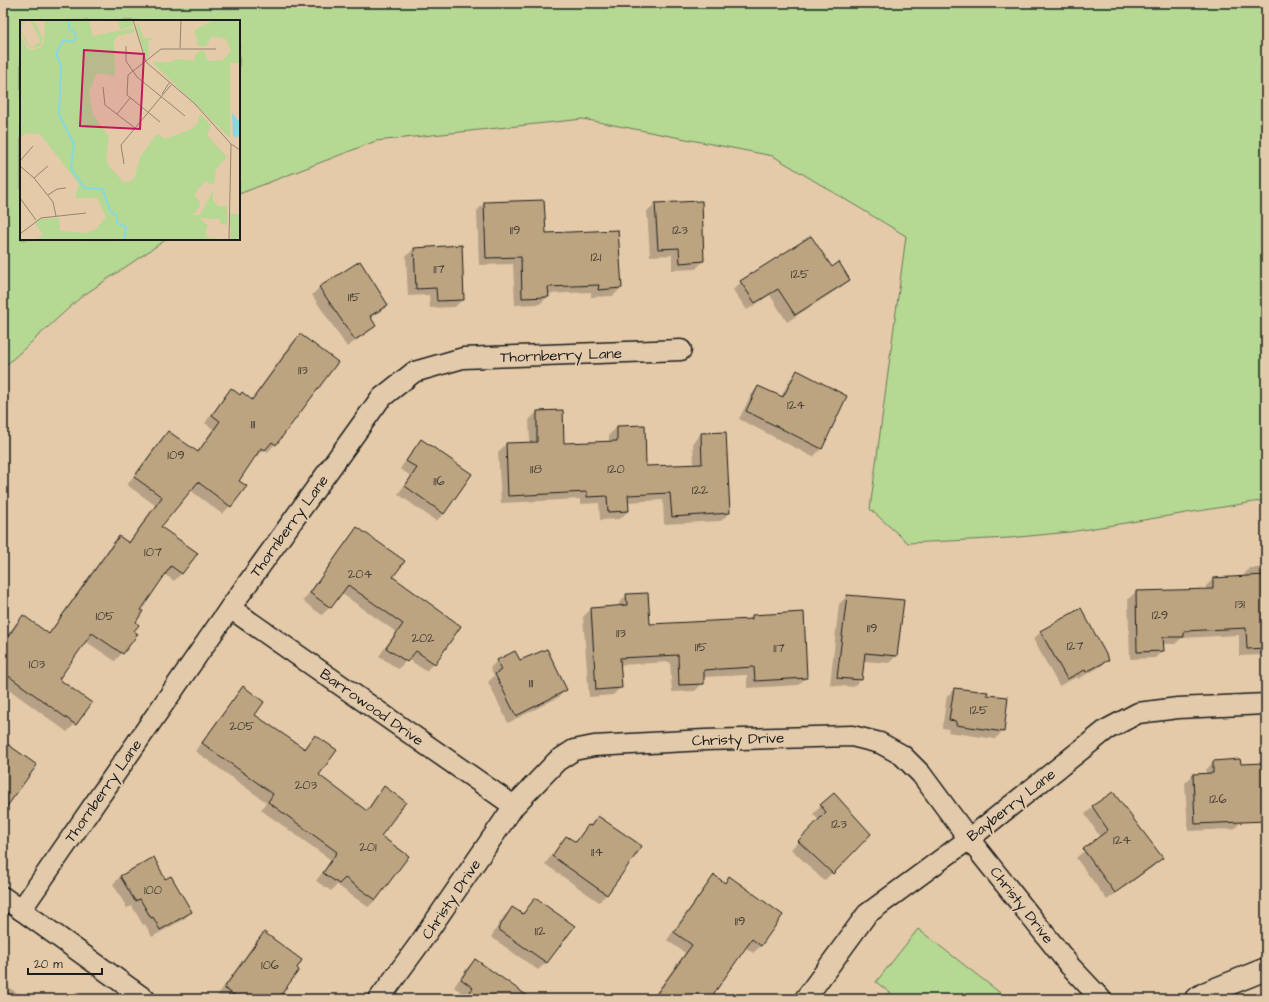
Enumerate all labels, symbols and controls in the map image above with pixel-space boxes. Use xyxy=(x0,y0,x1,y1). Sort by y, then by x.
inset map xyxy=(20,20,240,240)
house number: 119 xyxy=(510,221,520,239)
house number: 123 xyxy=(672,221,688,239)
house number: 121 xyxy=(591,248,602,266)
house number: 117 xyxy=(433,260,445,278)
house number: 125 xyxy=(791,265,809,283)
house number: 115 xyxy=(348,288,360,306)
street label: Thornberry Lane xyxy=(500,343,622,369)
house number: 113 xyxy=(298,361,308,379)
house number: 124 xyxy=(787,396,805,414)
house number: 111 xyxy=(251,415,256,433)
house number: 109 xyxy=(167,446,185,464)
house number: 118 xyxy=(530,460,542,478)
house number: 120 xyxy=(607,460,625,478)
street label: Thornberry Lane xyxy=(245,471,335,582)
house number: 116 xyxy=(433,472,445,490)
house number: 122 xyxy=(692,481,709,499)
house number: 107 xyxy=(144,543,162,561)
house number: 204 xyxy=(348,565,372,583)
house number: 131 xyxy=(1235,595,1245,613)
house number: 129 xyxy=(1152,606,1168,624)
house number: 105 xyxy=(95,607,115,625)
house number: 119 xyxy=(867,619,877,637)
house number: 113 xyxy=(616,624,626,642)
house number: 202 xyxy=(411,629,435,647)
house number: 127 xyxy=(1066,637,1084,655)
house number: 115 xyxy=(695,638,707,656)
house number: 117 xyxy=(773,639,785,657)
house number: 103 xyxy=(29,655,46,673)
street label: Barrowood Drive xyxy=(316,664,428,751)
house number: 111 xyxy=(529,674,534,692)
house number: 125 xyxy=(970,701,988,719)
house number: 205 xyxy=(230,717,254,735)
street label: Christy Drive xyxy=(691,727,785,753)
street label: Thornberry Lane xyxy=(60,735,148,848)
street label: Bayberry Lane xyxy=(962,764,1061,848)
house number: 203 xyxy=(295,776,318,794)
house number: 126 xyxy=(1209,790,1227,808)
house number: 123 xyxy=(831,815,847,833)
house number: 124 xyxy=(1113,831,1131,849)
house number: 201 xyxy=(359,838,377,856)
house number: 114 xyxy=(591,843,603,861)
street label: Christy Drive xyxy=(417,855,487,944)
street label: Christy Drive xyxy=(984,862,1058,949)
house number: 100 xyxy=(144,881,162,899)
house number: 119 xyxy=(735,912,745,930)
house number: 112 xyxy=(535,922,546,940)
scale bar xyxy=(28,950,102,976)
text: 20 m xyxy=(34,956,63,973)
house number: 106 xyxy=(261,956,279,974)

